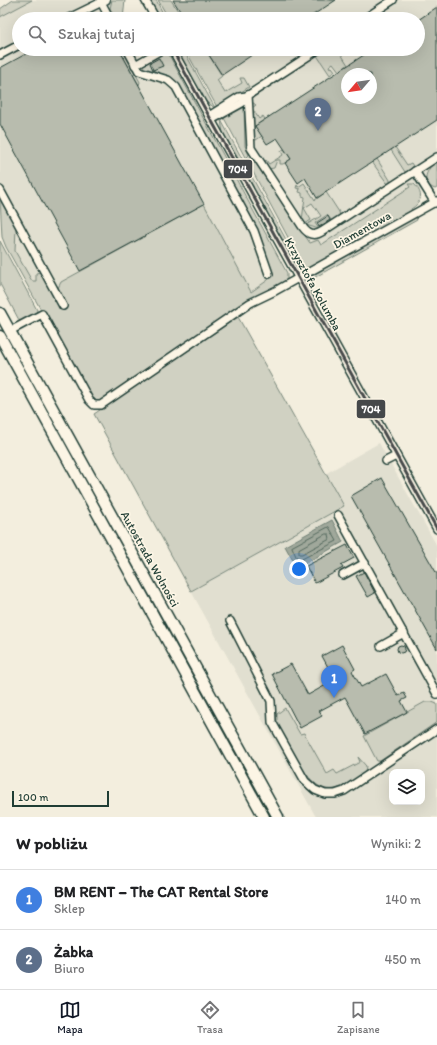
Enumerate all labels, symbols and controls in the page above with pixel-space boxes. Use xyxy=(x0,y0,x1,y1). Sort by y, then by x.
search box xyxy=(12,12,425,56)
icon: search xyxy=(26,23,48,45)
text: Szukaj tutaj xyxy=(58,25,135,43)
north arrow xyxy=(341,68,377,104)
pin: 2 xyxy=(305,98,331,131)
line badge: 704 xyxy=(223,159,253,179)
text: 704 xyxy=(228,163,248,176)
street label: Diamentowa xyxy=(331,208,393,252)
street label: Krzysztofa Kolumba xyxy=(282,235,344,333)
line badge: 704 xyxy=(356,399,386,419)
text: 704 xyxy=(361,403,381,416)
street label: Autostrada Wolności xyxy=(118,509,182,609)
your location xyxy=(289,559,309,579)
pin: 1 xyxy=(321,665,347,698)
map controls xyxy=(389,769,425,805)
button: layers xyxy=(389,769,425,805)
scale bar xyxy=(12,789,109,808)
text: 100 m xyxy=(18,791,48,804)
text: W pobliżu xyxy=(16,833,87,853)
text: Wyniki: 2 xyxy=(371,836,421,851)
text: BM RENT – The CAT Rental Store xyxy=(54,883,268,901)
text: 1 xyxy=(26,892,32,907)
text: 140 m xyxy=(385,892,421,907)
text: Sklep xyxy=(54,901,85,916)
text: Żabka xyxy=(54,943,93,961)
text: 2 xyxy=(26,952,32,967)
text: 450 m xyxy=(384,952,421,967)
text: Biuro xyxy=(54,961,85,976)
tab: Mapa xyxy=(57,999,83,1036)
tab: Trasa xyxy=(197,999,223,1036)
tab: Zapisane xyxy=(337,999,380,1036)

